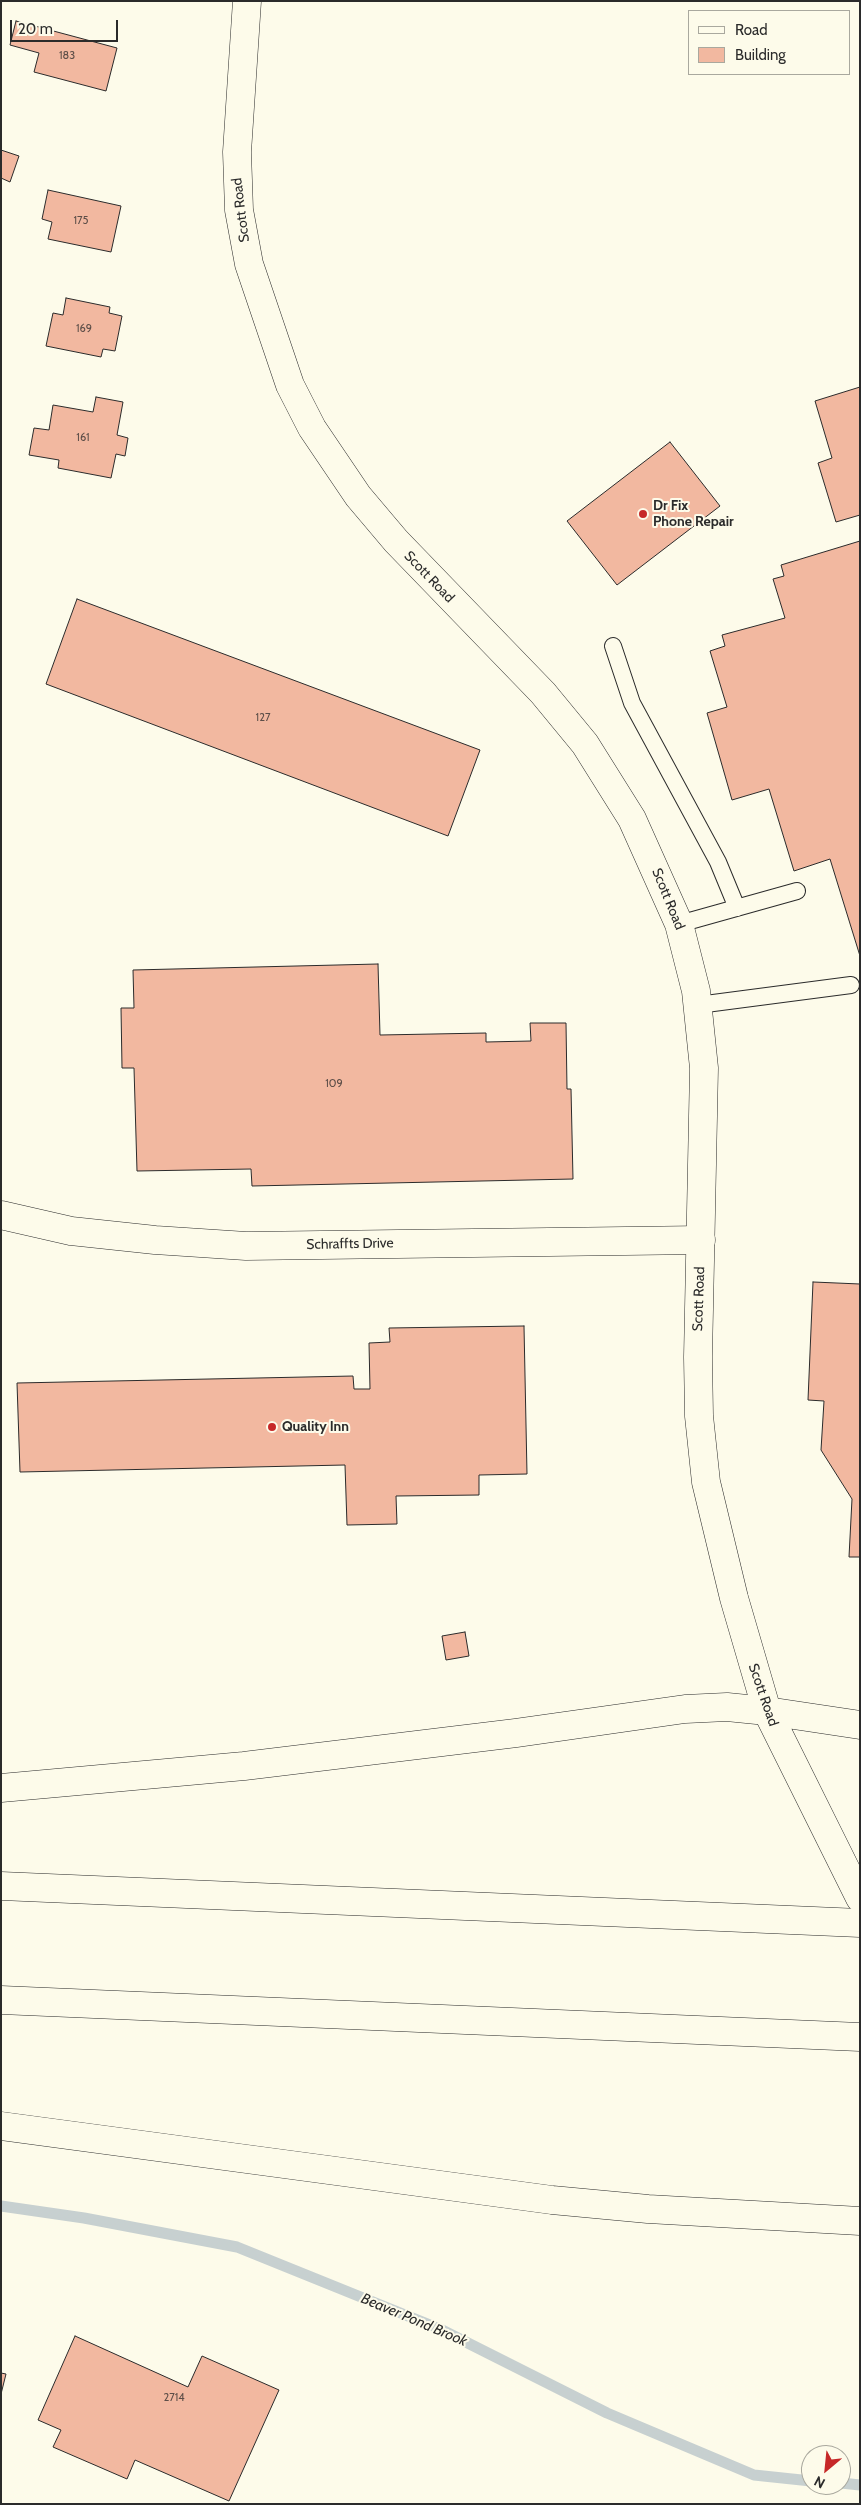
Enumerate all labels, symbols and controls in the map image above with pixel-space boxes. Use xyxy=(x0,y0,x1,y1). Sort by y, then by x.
scale bar xyxy=(12,10,120,42)
legend xyxy=(688,10,851,75)
text: 20 m xyxy=(18,20,53,38)
text: Road xyxy=(735,21,768,39)
text: Building xyxy=(735,46,786,64)
house number: 183 xyxy=(59,49,75,63)
street label: Scott Road xyxy=(229,177,253,243)
house number: 175 xyxy=(73,214,89,228)
house number: 169 xyxy=(76,322,92,336)
house number: 161 xyxy=(76,431,90,445)
place label: Dr Fix Phone Repair xyxy=(653,498,734,530)
marker: Dr Fix Phone Repair xyxy=(637,508,649,520)
street label: Scott Road xyxy=(400,548,458,606)
house number: 127 xyxy=(256,711,270,725)
street label: Scott Road xyxy=(648,866,688,932)
house number: 109 xyxy=(325,1077,343,1091)
street label: Schraffts Drive xyxy=(306,1235,394,1253)
street label: Scott Road xyxy=(689,1266,709,1332)
place label: Quality Inn xyxy=(282,1419,349,1435)
marker: Quality Inn xyxy=(266,1421,278,1433)
street label: Scott Road xyxy=(744,1662,782,1728)
water label: Beaver Pond Brook xyxy=(358,2290,470,2350)
house number: 2714 xyxy=(163,2391,185,2405)
north arrow xyxy=(801,2445,851,2495)
text: N xyxy=(811,2472,828,2493)

